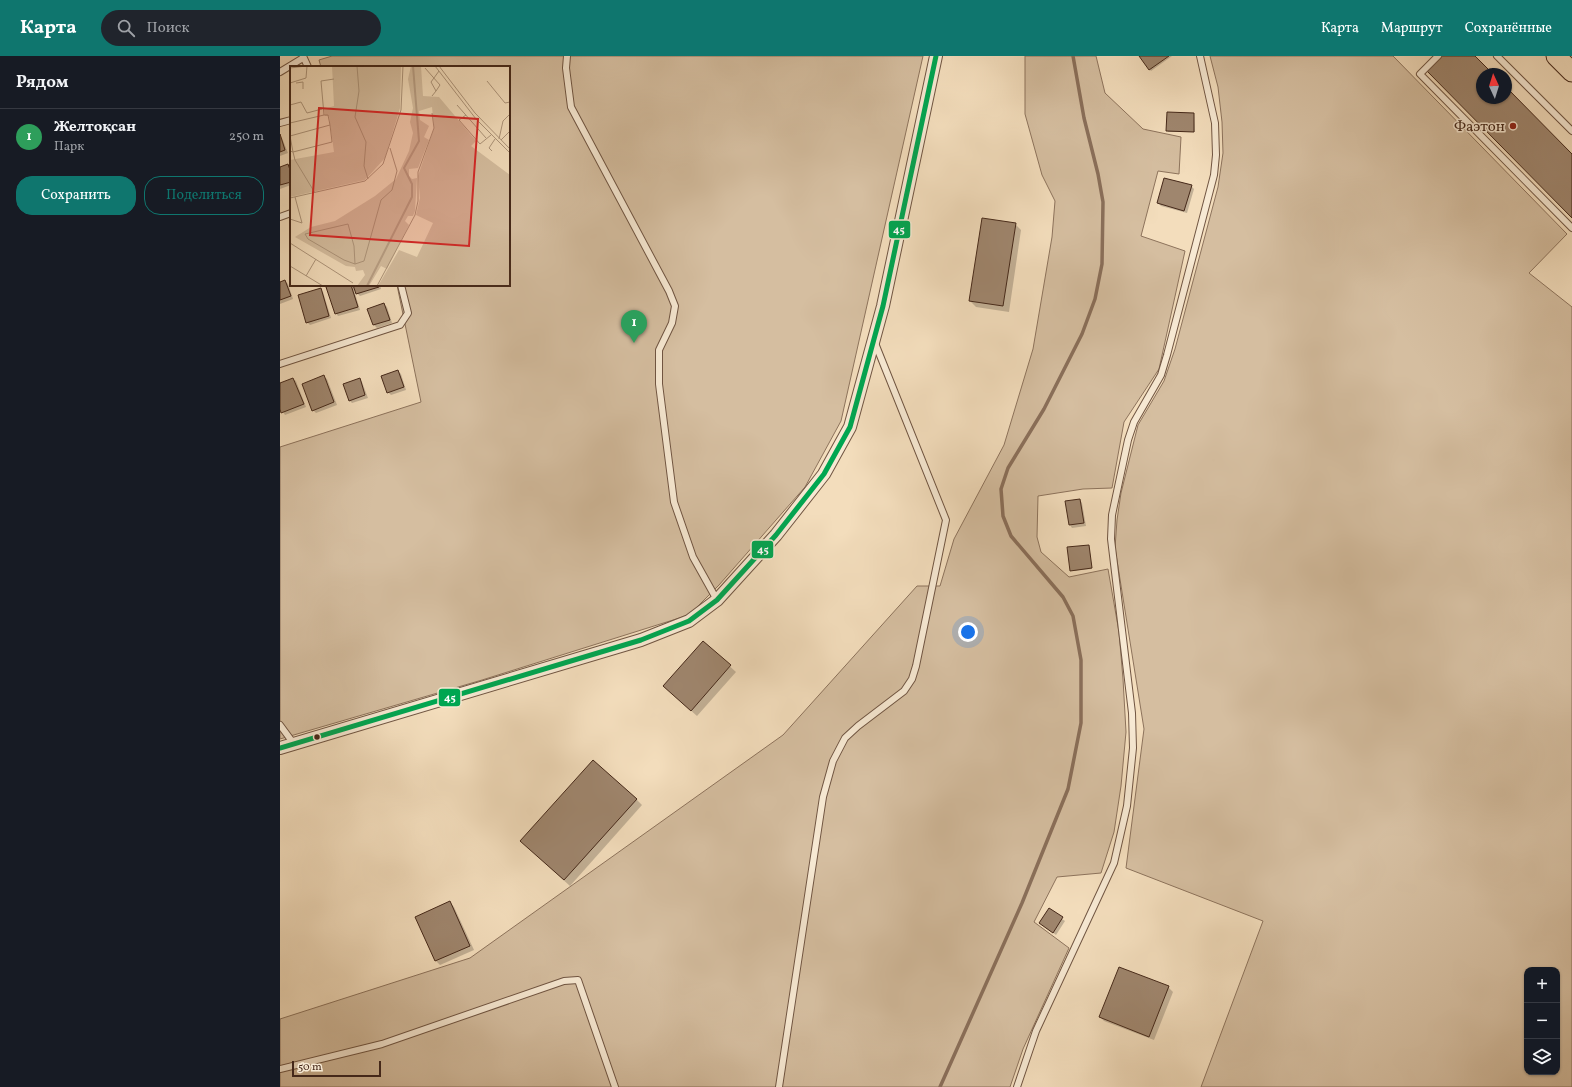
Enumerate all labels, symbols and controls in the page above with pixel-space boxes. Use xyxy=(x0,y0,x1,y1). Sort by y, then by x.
search box xyxy=(101,10,381,46)
text: Карта xyxy=(20,15,77,41)
icon: search xyxy=(115,17,137,39)
text: Поиск xyxy=(147,18,190,39)
text: Карта xyxy=(1321,19,1359,38)
text: Маршрут xyxy=(1381,19,1443,38)
text: Сохранённые xyxy=(1465,19,1552,38)
inset map xyxy=(290,66,510,286)
north arrow xyxy=(1476,68,1512,104)
text: Рядом xyxy=(16,71,69,94)
text: Желтоқсан xyxy=(54,117,136,138)
place label: Фаэтон xyxy=(1454,117,1505,138)
marker: Фаэтон xyxy=(1508,121,1518,131)
text: 1 xyxy=(26,128,32,146)
text: 250 m xyxy=(229,128,264,146)
text: Парк xyxy=(54,138,84,156)
button: Сохранить xyxy=(16,176,136,215)
button: Поделиться xyxy=(144,176,264,215)
line badge: 45 xyxy=(888,220,911,239)
text: 45 xyxy=(893,223,905,238)
pin: 1 xyxy=(621,310,647,343)
line badge: 45 xyxy=(751,540,774,559)
text: 45 xyxy=(757,543,769,558)
your location xyxy=(958,622,978,642)
line badge: 45 xyxy=(438,688,461,707)
text: 45 xyxy=(444,691,456,706)
unlabelled marker xyxy=(312,732,322,742)
map controls xyxy=(1524,967,1560,1075)
button: + xyxy=(1524,967,1560,1003)
button: − xyxy=(1524,1003,1560,1039)
button: layers xyxy=(1524,1039,1560,1075)
scale bar xyxy=(292,1059,381,1078)
text: 50 m xyxy=(298,1060,322,1075)

